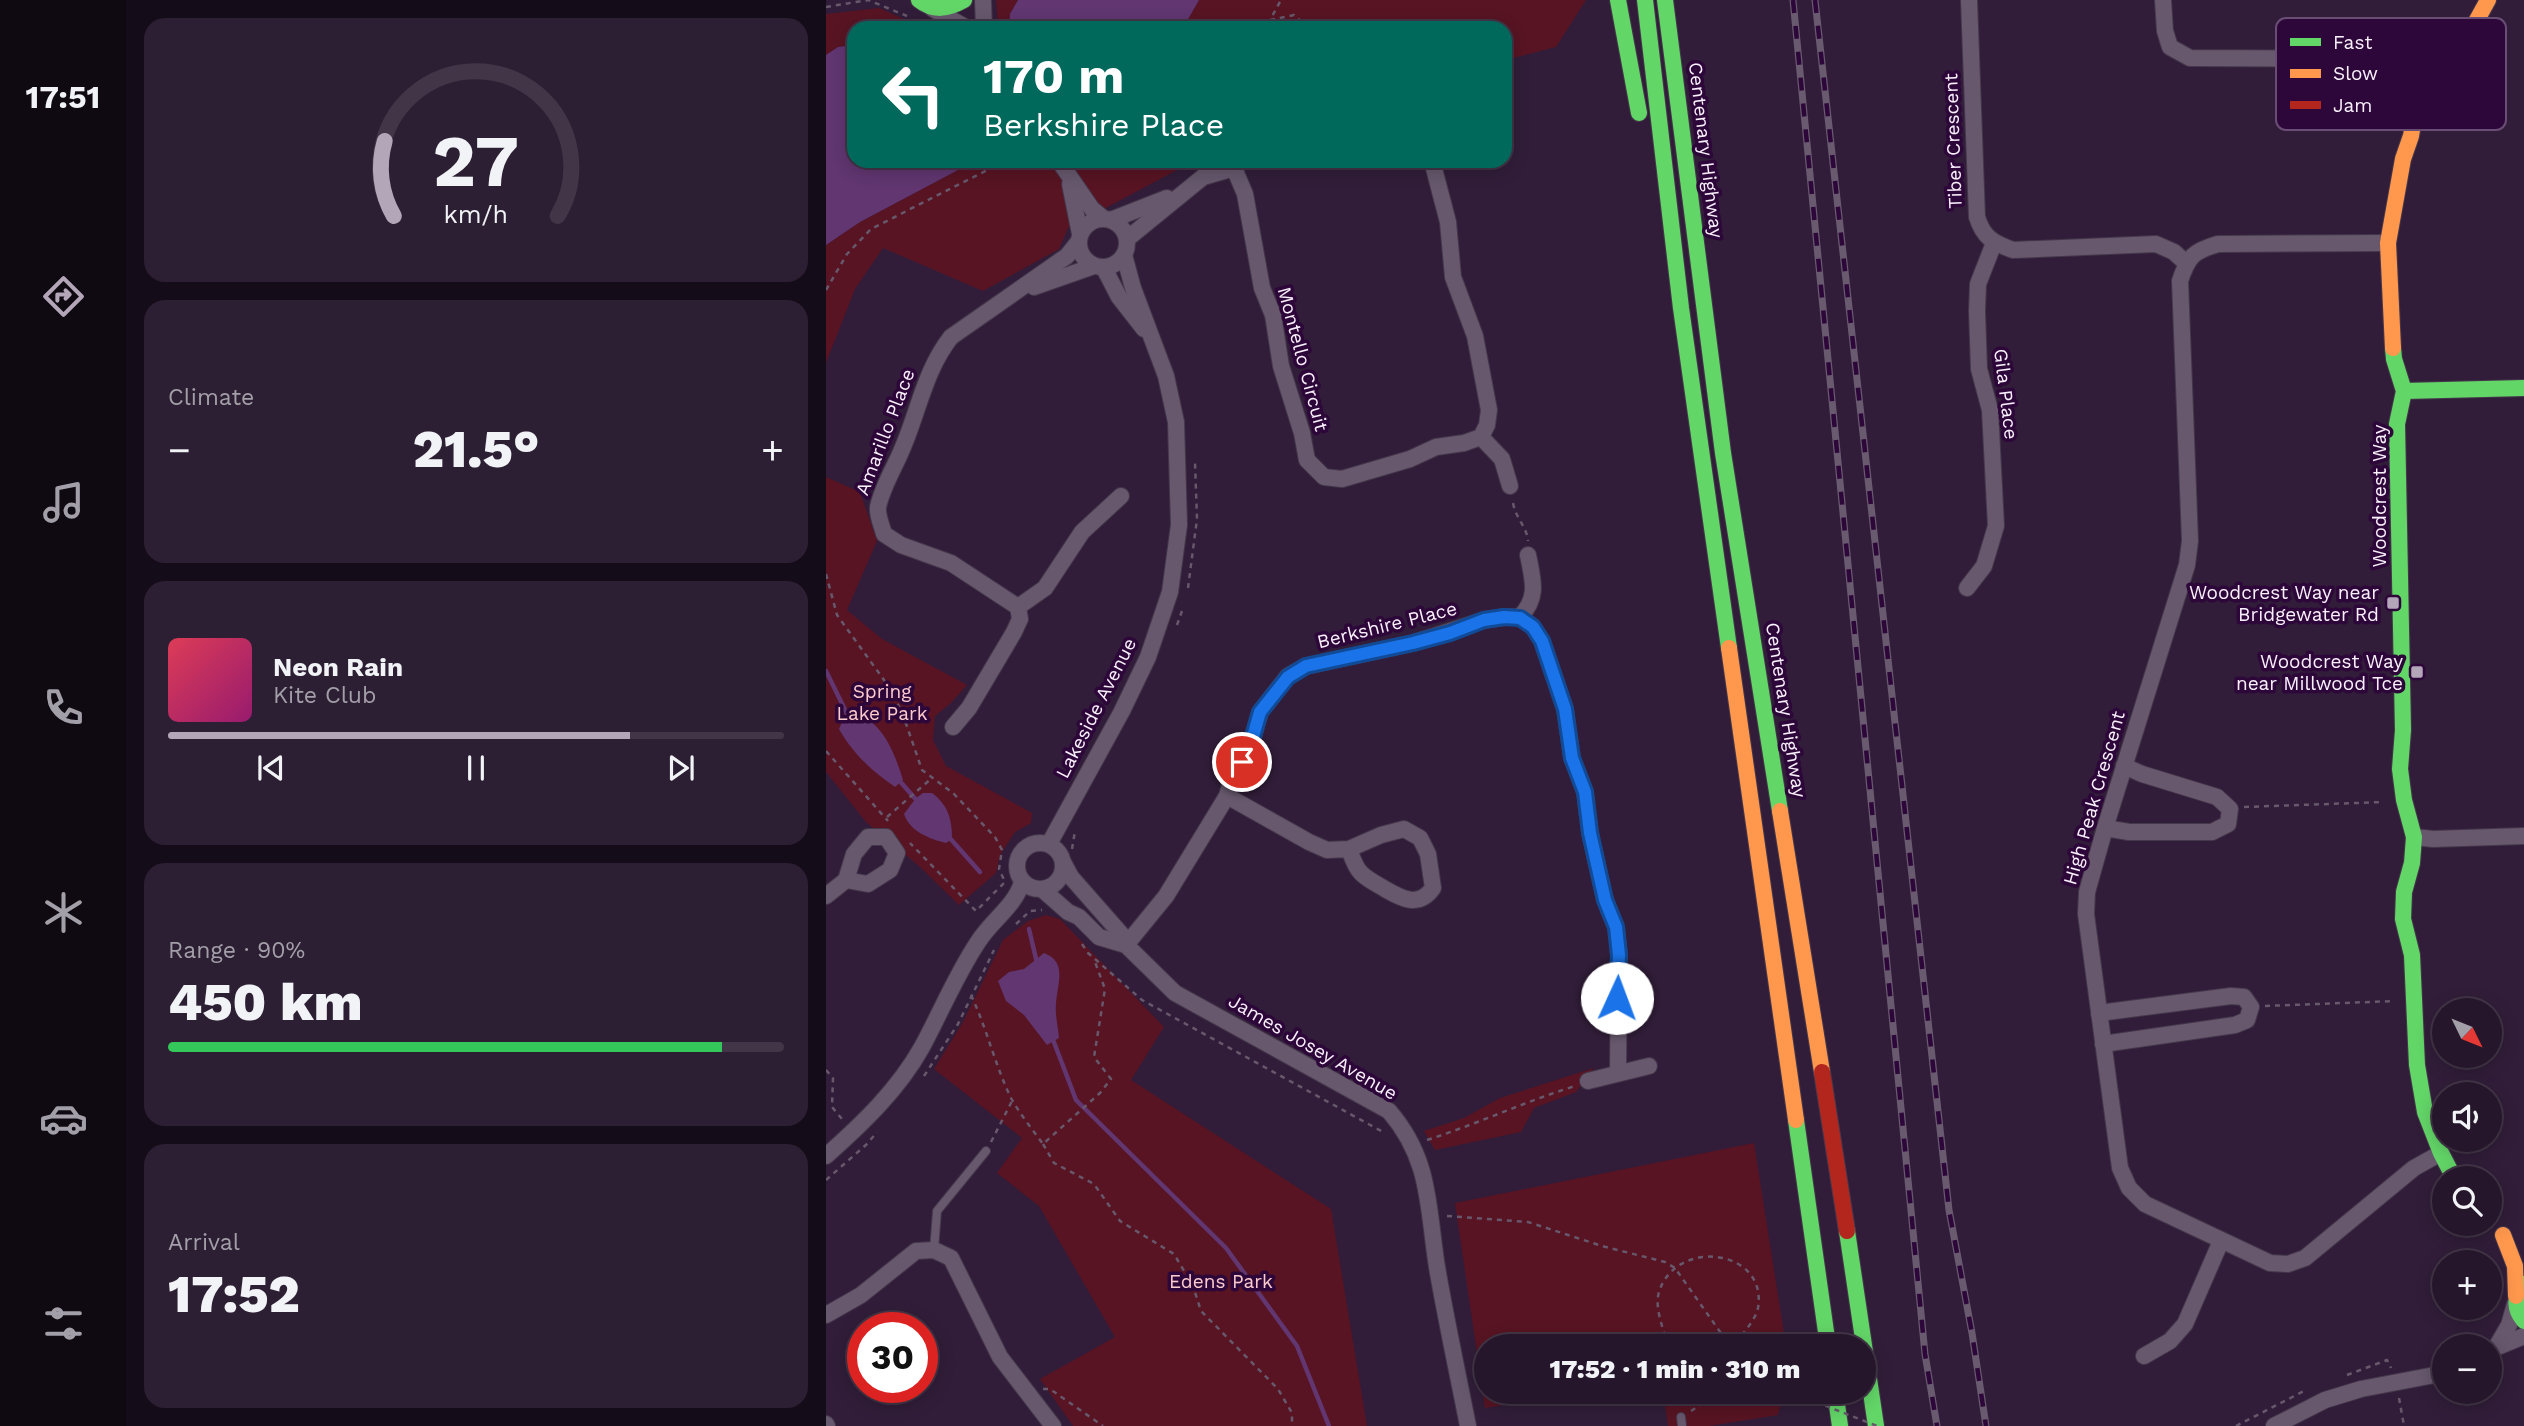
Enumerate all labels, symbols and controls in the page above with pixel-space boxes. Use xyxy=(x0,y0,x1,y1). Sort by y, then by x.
legend xyxy=(2276,18,2506,130)
text: Fast xyxy=(2333,31,2372,54)
text: 170 m xyxy=(983,47,1124,105)
icon: left xyxy=(868,49,959,140)
street label: Centenary Highway xyxy=(1684,61,1728,239)
text: Slow xyxy=(2333,62,2378,85)
street label: Tiber Crescent xyxy=(1939,73,1967,209)
text: 17:51 xyxy=(26,78,100,116)
text: Jam xyxy=(2333,94,2372,117)
text: Berkshire Place xyxy=(983,106,1224,144)
text: 27 xyxy=(433,118,519,204)
text: km/h xyxy=(444,200,508,229)
icon: directions xyxy=(39,272,88,321)
street label: Montello Circuit xyxy=(1273,284,1333,434)
street label: Gila Place xyxy=(1989,347,2023,441)
street label: Amarillo Place xyxy=(850,366,920,498)
text: Climate xyxy=(168,384,254,411)
text: 21.5° xyxy=(413,419,539,480)
street label: Woodcrest Way xyxy=(2368,424,2391,567)
text: − xyxy=(168,428,191,472)
text: + xyxy=(761,428,784,472)
icon: music xyxy=(39,478,88,527)
place label: Woodcrest Way near Bridgewater Rd xyxy=(2189,581,2379,626)
marker: Woodcrest Way near Bridgewater Rd xyxy=(2385,595,2401,611)
street label: Berkshire Place xyxy=(1315,597,1459,653)
street label: Centenary Highway xyxy=(1761,621,1811,799)
street label: Lakeside Avenue xyxy=(1051,634,1141,782)
place label: Woodcrest Way near Millwood Tce xyxy=(2236,650,2403,695)
text: Neon Rain xyxy=(273,652,403,682)
marker: Woodcrest Way near Millwood Tce xyxy=(2409,664,2425,680)
park label: Spring Lake Park xyxy=(837,680,928,725)
text: Kite Club xyxy=(273,682,376,709)
icon: phone xyxy=(39,683,88,732)
street label: High Peak Crescent xyxy=(2058,708,2130,888)
pin xyxy=(1212,732,1272,792)
icon: arrive xyxy=(1223,743,1261,781)
icon: previous xyxy=(252,749,290,787)
icon: pause xyxy=(457,749,495,787)
icon: next xyxy=(662,749,700,787)
icon: climate xyxy=(39,888,88,937)
text: Range · 90% xyxy=(168,937,305,964)
position arrow xyxy=(1580,961,1654,1035)
text: 450 km xyxy=(168,972,362,1033)
street label: James Josey Avenue xyxy=(1225,989,1401,1105)
north arrow xyxy=(2432,998,2502,1068)
map controls xyxy=(2432,998,2502,1404)
button: sound xyxy=(2432,1082,2502,1152)
icon: car xyxy=(39,1094,88,1143)
button: search xyxy=(2432,1166,2502,1236)
text: Arrival xyxy=(168,1229,240,1256)
button: + xyxy=(2432,1250,2502,1320)
text: 17:52 xyxy=(168,1264,300,1325)
park label: Edens Park xyxy=(1169,1270,1273,1293)
icon: filters xyxy=(39,1299,88,1348)
speed limit sign: 30 xyxy=(847,1312,938,1403)
button: − xyxy=(2432,1334,2502,1404)
text: 17:52 · 1 min · 310 m xyxy=(1550,1354,1800,1384)

